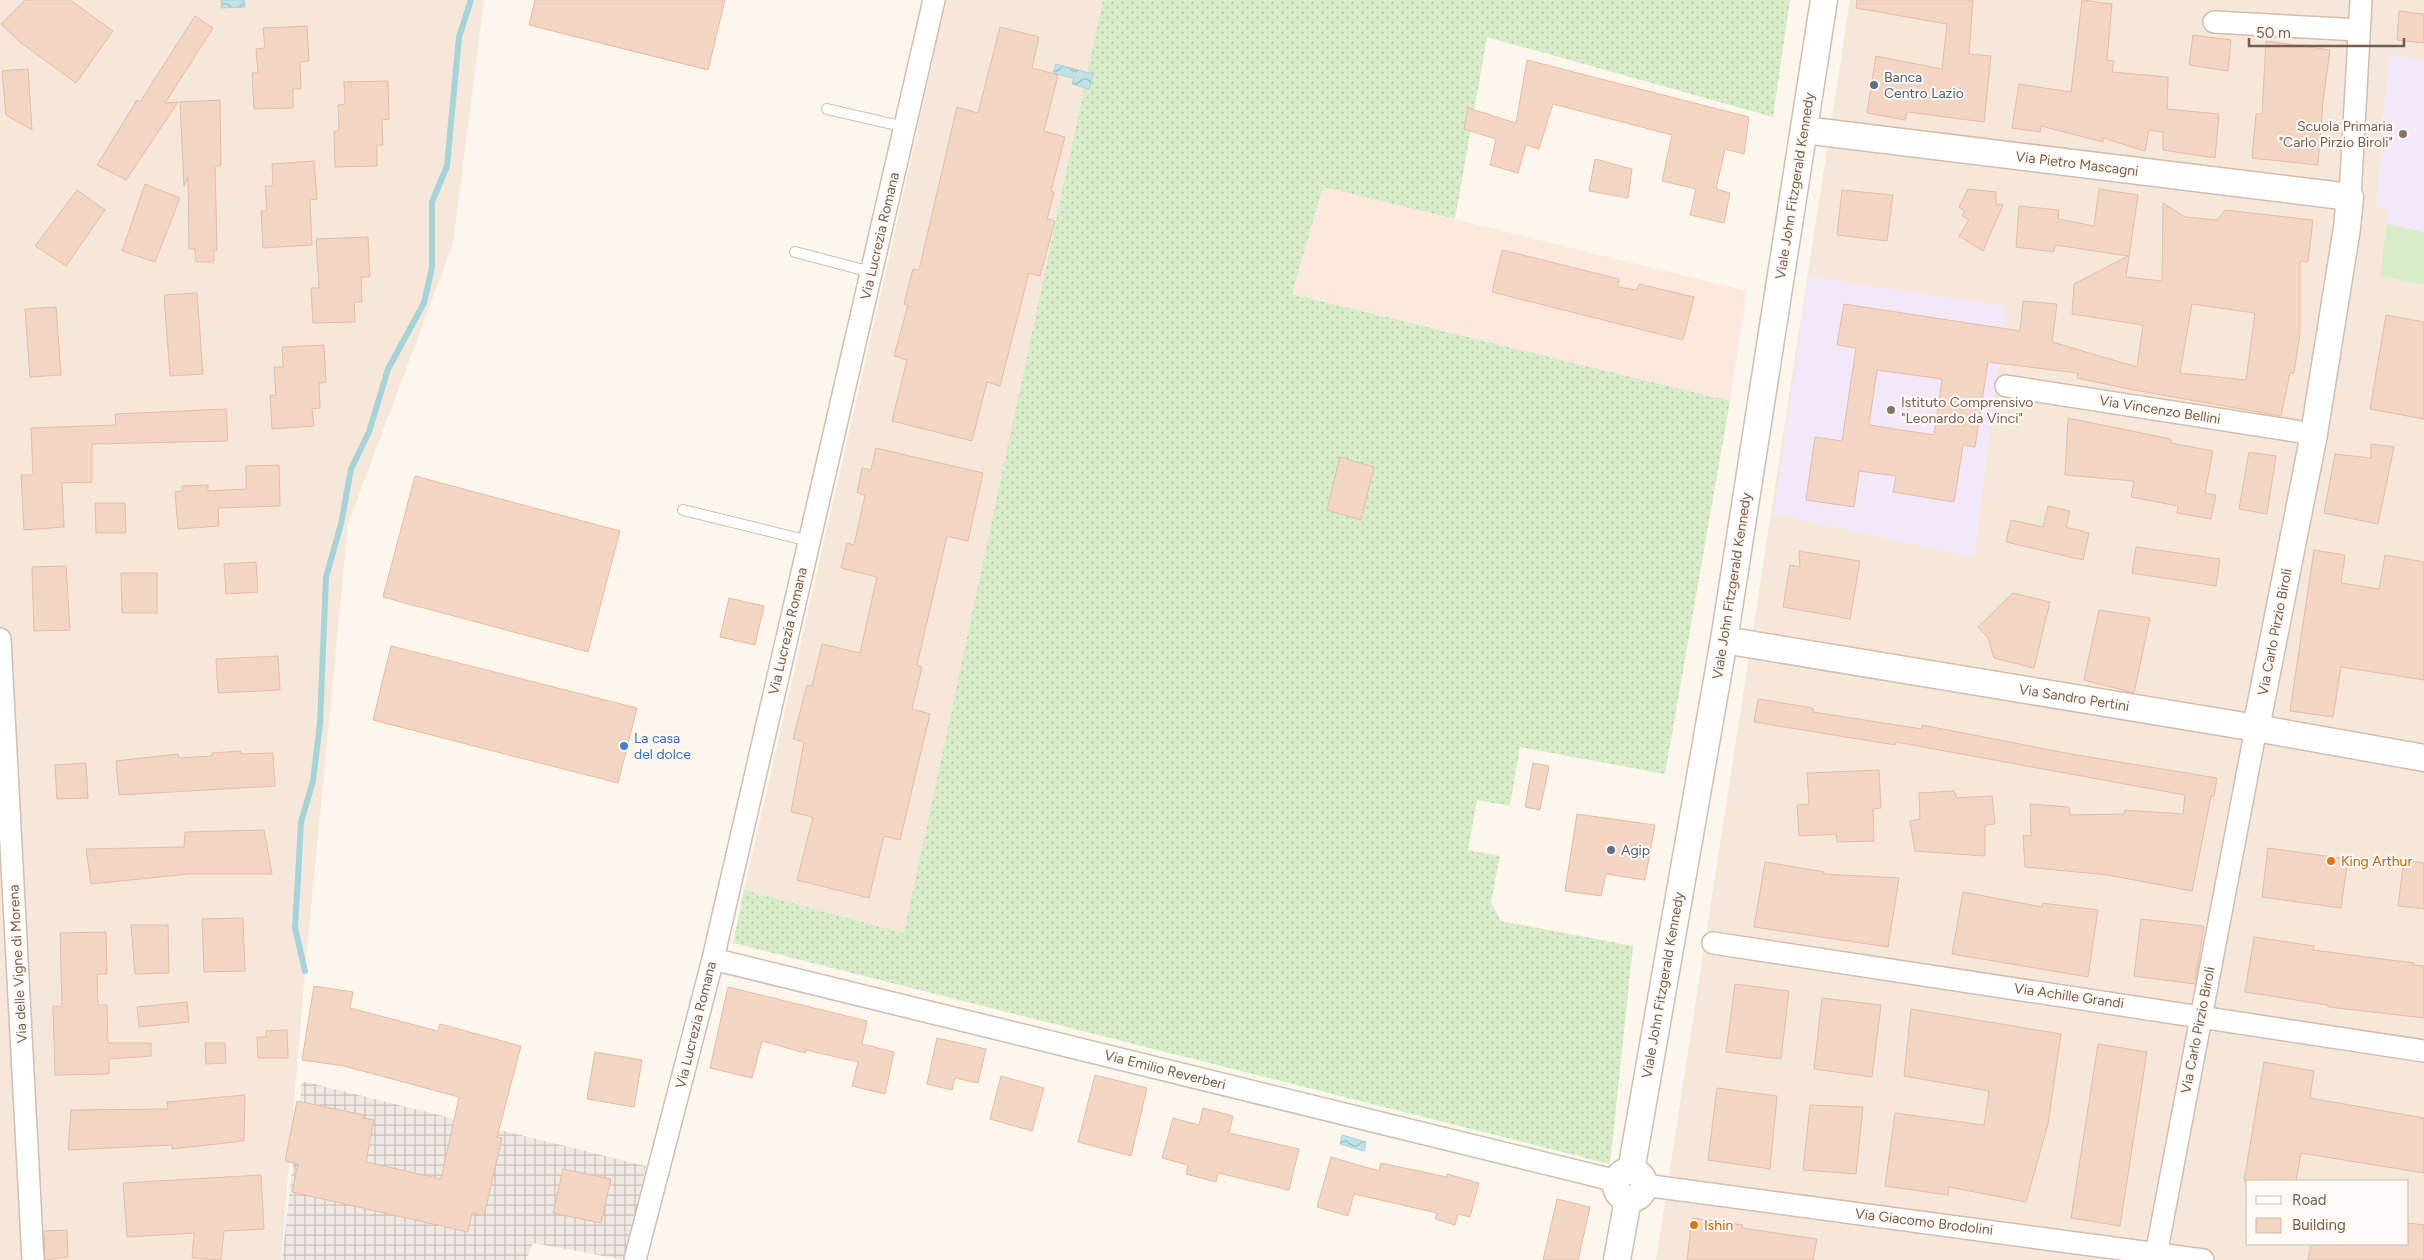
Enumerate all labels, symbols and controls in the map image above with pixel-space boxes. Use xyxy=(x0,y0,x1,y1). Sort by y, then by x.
scale bar xyxy=(2249,15,2404,47)
text: 50 m xyxy=(2256,24,2291,42)
place label: Banca Centro Lazio xyxy=(1884,69,1964,102)
marker: Banca Centro Lazio xyxy=(1868,79,1880,91)
street label: Viale John Fitzgerald Kennedy xyxy=(1772,91,1818,281)
place label: Scuola Primaria "Carlo Pirzio Biroli" xyxy=(2279,118,2393,151)
marker: Scuola Primaria "Carlo Pirzio Biroli" xyxy=(2397,128,2409,140)
street label: Via Pietro Mascagni xyxy=(2015,148,2139,180)
street label: Via Lucrezia Romana xyxy=(857,171,903,301)
street label: Via Vincenzo Bellini xyxy=(2098,392,2222,428)
place label: Istituto Comprensivo "Leonardo da Vinci" xyxy=(1901,394,2033,427)
marker: Istituto Comprensivo "Leonardo da Vinci" xyxy=(1885,404,1897,416)
street label: Viale John Fitzgerald Kennedy xyxy=(1709,491,1755,681)
street label: Via Lucrezia Romana xyxy=(765,566,811,696)
street label: Via Carlo Pirzio Biroli xyxy=(2254,567,2296,697)
street label: Via Sandro Pertini xyxy=(2018,681,2130,715)
place label: La casa del dolce xyxy=(634,730,691,763)
marker: La casa del dolce xyxy=(618,740,630,752)
place label: Agip xyxy=(1621,842,1650,859)
marker: Agip xyxy=(1605,844,1617,856)
place label: King Arthur xyxy=(2341,853,2412,870)
marker: King Arthur xyxy=(2325,855,2337,867)
street label: Via delle Vigne di Morena xyxy=(5,884,31,1044)
street label: Viale John Fitzgerald Kennedy xyxy=(1638,890,1688,1080)
street label: Via Lucrezia Romana xyxy=(672,960,720,1090)
street label: Via Carlo Pirzio Biroli xyxy=(2177,965,2219,1095)
street label: Via Achille Grandi xyxy=(2013,980,2125,1012)
street label: Via Emilio Reverberi xyxy=(1103,1047,1227,1093)
legend xyxy=(2246,1180,2409,1245)
text: Road xyxy=(2292,1191,2327,1209)
street label: Via Giacomo Brodolini xyxy=(1854,1205,1994,1239)
text: Building xyxy=(2292,1216,2346,1234)
place label: Ishin xyxy=(1704,1217,1733,1234)
marker: Ishin xyxy=(1688,1219,1700,1231)

